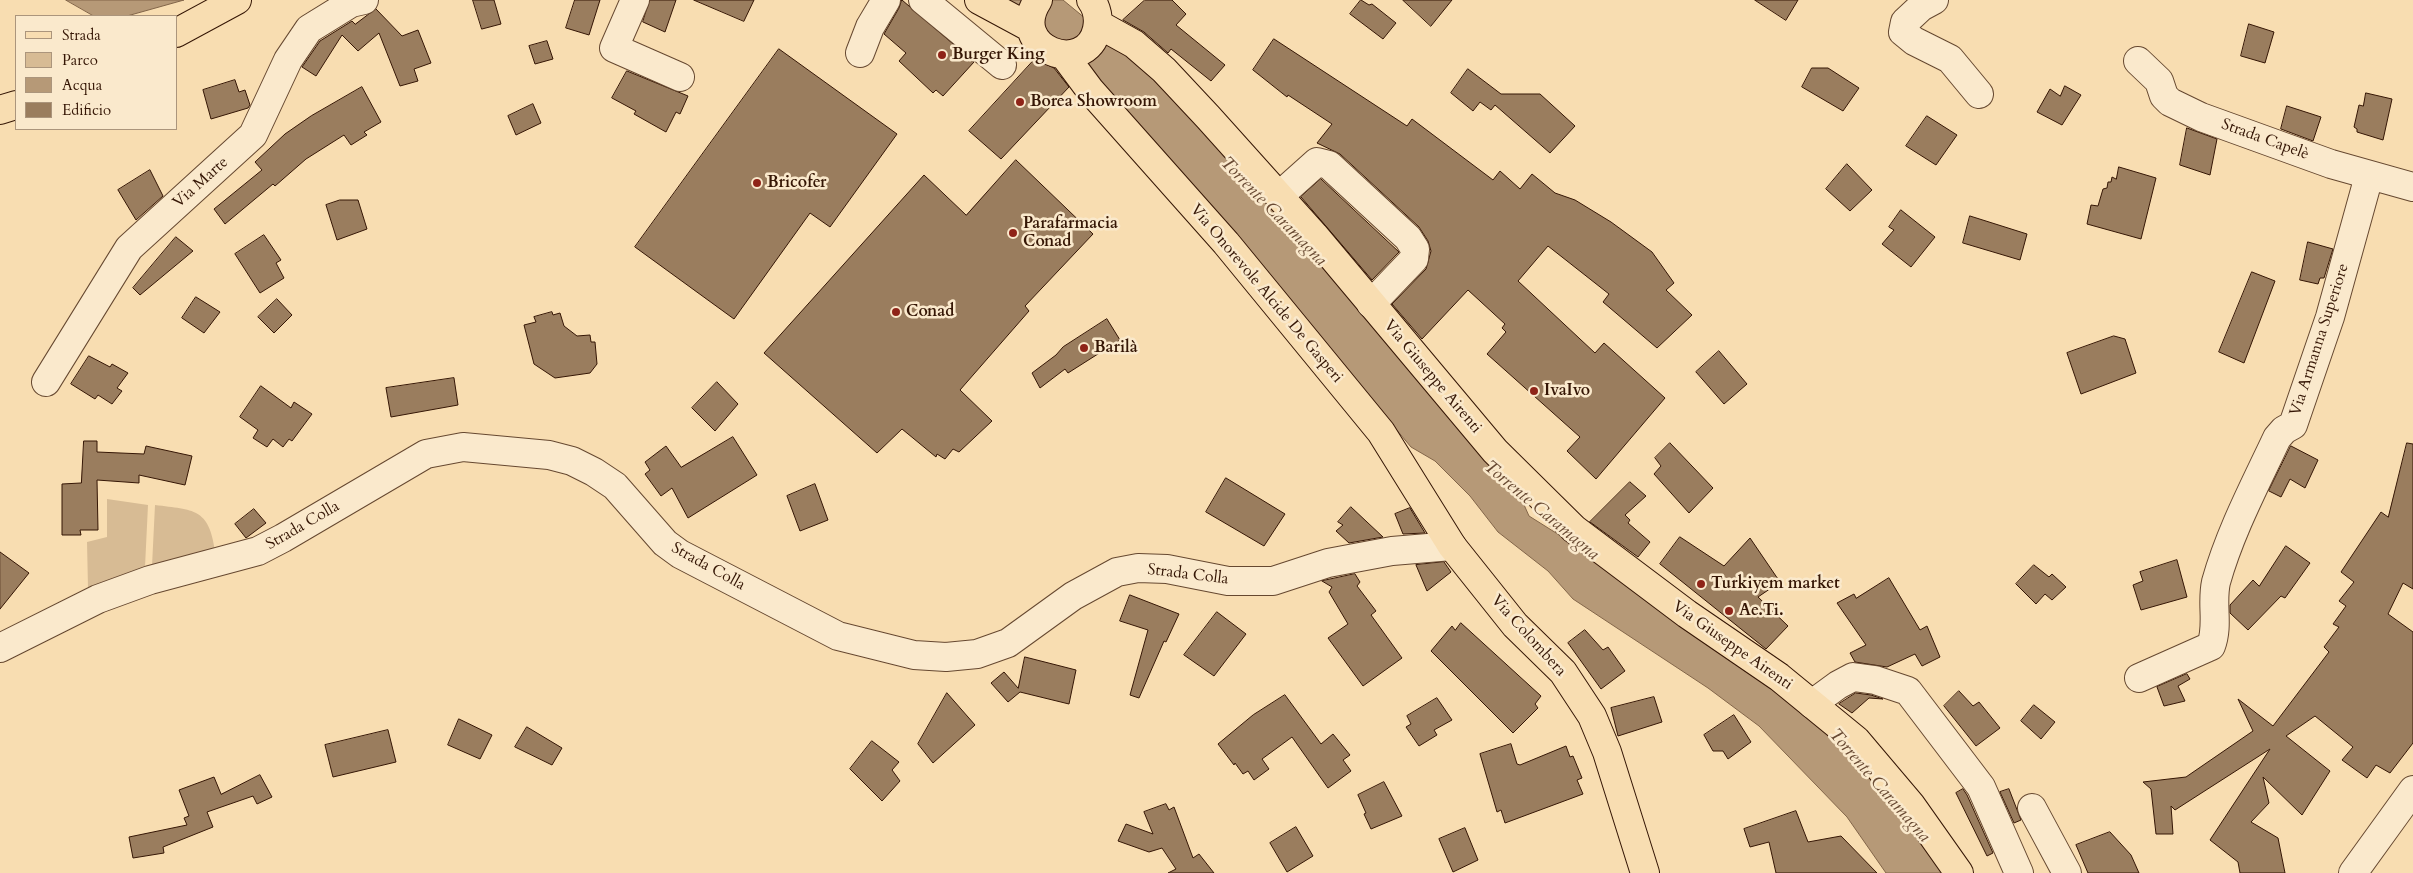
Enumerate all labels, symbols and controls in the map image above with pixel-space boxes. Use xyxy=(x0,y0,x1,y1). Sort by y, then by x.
legend xyxy=(15,15,178,130)
text: Strada xyxy=(62,25,101,45)
place label: Burger King xyxy=(952,45,1045,65)
marker: Burger King xyxy=(936,49,948,61)
text: Parco xyxy=(62,50,98,70)
text: Acqua xyxy=(62,75,102,95)
place label: Borea Showroom xyxy=(1030,92,1157,112)
marker: Borea Showroom xyxy=(1014,96,1026,108)
text: Edificio xyxy=(62,100,111,120)
street label: Strada Capelè xyxy=(2219,115,2311,165)
street label: Via Marte xyxy=(169,153,233,213)
water label: Torrente Caramagna xyxy=(1215,153,1331,271)
place label: Bricofer xyxy=(767,173,826,193)
marker: Bricofer xyxy=(751,177,763,189)
street label: Via Onorevole Alcide De Gasperi xyxy=(1186,201,1346,387)
place label: Parafarmacia Conad xyxy=(1023,214,1118,252)
marker: Parafarmacia Conad xyxy=(1007,227,1019,239)
street label: Via Armanna Superiore xyxy=(2286,261,2354,419)
place label: Conad xyxy=(906,302,954,322)
marker: Conad xyxy=(890,306,902,318)
street label: Via Giuseppe Airenti xyxy=(1379,316,1485,438)
place label: Barilà xyxy=(1094,338,1138,358)
marker: Barilà xyxy=(1078,342,1090,354)
place label: IvaIvo xyxy=(1544,381,1590,401)
marker: IvaIvo xyxy=(1528,385,1540,397)
water label: Torrente Caramagna xyxy=(1479,457,1603,565)
street label: Strada Colla xyxy=(263,497,343,555)
street label: Strada Colla xyxy=(668,539,748,595)
street label: Strada Colla xyxy=(1146,561,1230,589)
place label: Turkiyem market xyxy=(1711,574,1840,594)
marker: Turkiyem market xyxy=(1695,578,1707,590)
street label: Via Colombera xyxy=(1486,591,1570,681)
street label: Via Giuseppe Airenti xyxy=(1668,597,1796,695)
place label: Ae.Ti. xyxy=(1739,601,1784,621)
marker: Ae.Ti. xyxy=(1723,605,1735,617)
water label: Torrente Caramagna xyxy=(1824,725,1934,847)

